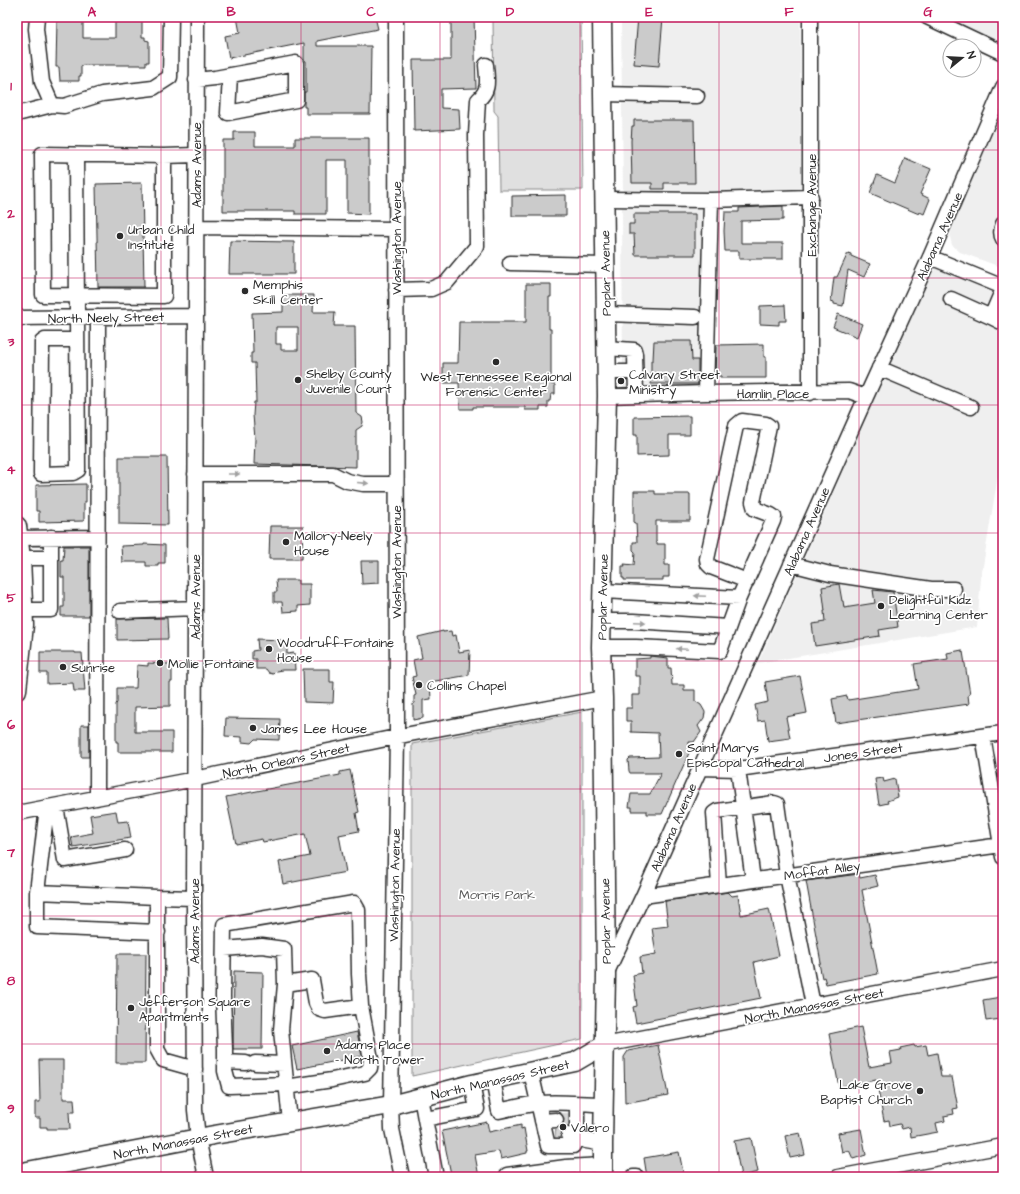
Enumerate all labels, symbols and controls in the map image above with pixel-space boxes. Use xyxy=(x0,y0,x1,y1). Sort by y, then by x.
text: A xyxy=(88,3,97,21)
text: B xyxy=(226,3,236,21)
text: C xyxy=(366,3,376,21)
text: D xyxy=(506,3,515,21)
text: E xyxy=(645,3,653,21)
text: F xyxy=(784,3,794,21)
text: G xyxy=(923,3,933,21)
north arrow xyxy=(942,38,982,78)
text: N xyxy=(963,49,979,61)
text: 1 xyxy=(10,77,12,95)
street label: Adams Avenue xyxy=(188,122,206,208)
street label: Exchange Avenue xyxy=(803,154,822,256)
street label: Washington Avenue xyxy=(388,181,407,295)
street label: Alabama Avenue xyxy=(912,189,967,283)
text: 2 xyxy=(6,205,15,223)
place label: Urban Child Institute xyxy=(128,221,195,254)
street label: Poplar Avenue xyxy=(596,230,616,316)
marker: Urban Child Institute xyxy=(115,231,125,241)
place label: Memphis Skill Center xyxy=(253,276,323,309)
marker: Memphis Skill Center xyxy=(240,286,250,296)
street label: North Neely Street xyxy=(48,308,165,329)
text: 3 xyxy=(7,333,15,351)
marker: West Tennessee Regional Forensic Center xyxy=(491,357,501,367)
place label: Shelby County Juvenile Court xyxy=(306,365,392,398)
place label: Calvary Street Ministry xyxy=(629,366,721,400)
place label: West Tennessee Regional Forensic Center xyxy=(420,368,572,401)
marker: Shelby County Juvenile Court xyxy=(293,375,303,385)
marker: Calvary Street Ministry xyxy=(616,376,626,386)
street label: Hamlin Place xyxy=(737,385,809,403)
text: 4 xyxy=(7,461,16,479)
one-way arrow xyxy=(228,471,241,477)
one-way arrow xyxy=(357,480,369,487)
street label: Alabama Avenue xyxy=(779,484,834,578)
street label: Washington Avenue xyxy=(388,505,407,619)
place label: Mallory-Neely House xyxy=(294,527,373,560)
marker: Mallory-Neely House xyxy=(281,537,291,547)
street label: Adams Avenue xyxy=(187,554,205,640)
street label: Poplar Avenue xyxy=(593,554,613,640)
text: 5 xyxy=(6,589,16,607)
place label: Delightful Kidz Learning Center xyxy=(889,591,988,625)
one-way arrow xyxy=(693,593,706,599)
marker: Delightful Kidz Learning Center xyxy=(876,601,886,611)
one-way arrow xyxy=(634,618,646,625)
place label: Woodruff-Fontaine House xyxy=(277,634,394,667)
marker: Woodruff-Fontaine House xyxy=(264,644,274,654)
one-way arrow xyxy=(676,646,688,653)
place label: Mollie Fontaine xyxy=(168,655,255,673)
marker: Mollie Fontaine xyxy=(155,658,165,668)
place label: Sunrise xyxy=(71,659,115,677)
marker: Sunrise xyxy=(58,662,68,672)
place label: Collins Chapel xyxy=(427,677,506,695)
marker: Collins Chapel xyxy=(414,680,424,690)
text: 6 xyxy=(7,716,16,734)
place label: James Lee House xyxy=(261,720,367,738)
marker: James Lee House xyxy=(248,723,258,733)
street label: Jones Street xyxy=(822,738,905,767)
street label: North Orleans Street xyxy=(221,739,352,783)
place label: Saint Marys Episcopal Cathedral xyxy=(687,739,804,772)
marker: Saint Marys Episcopal Cathedral xyxy=(674,749,684,759)
street label: Alabama Avenue xyxy=(646,780,701,874)
street label: Washington Avenue xyxy=(385,828,406,942)
text: 7 xyxy=(6,844,16,862)
street label: Moffat Alley xyxy=(783,857,862,886)
street label: Adams Avenue xyxy=(186,878,204,964)
street label: Poplar Avenue xyxy=(596,878,616,964)
park label: Morris Park xyxy=(459,886,535,904)
text: 8 xyxy=(7,972,16,990)
street label: North Manassas Street xyxy=(743,984,886,1028)
place label: Jefferson Square Apartments xyxy=(139,993,251,1026)
marker: Jefferson Square Apartments xyxy=(126,1003,136,1013)
place label: Adams Place - North Tower xyxy=(335,1036,424,1069)
marker: Adams Place - North Tower xyxy=(322,1046,332,1056)
street label: North Manassas Street xyxy=(429,1055,572,1105)
place label: Lake Grove Baptist Church xyxy=(821,1076,913,1109)
marker: Lake Grove Baptist Church xyxy=(915,1086,925,1096)
text: 9 xyxy=(7,1100,15,1118)
place label: Valero xyxy=(571,1119,610,1137)
street label: North Manassas Street xyxy=(112,1120,255,1164)
marker: Valero xyxy=(558,1122,568,1132)

